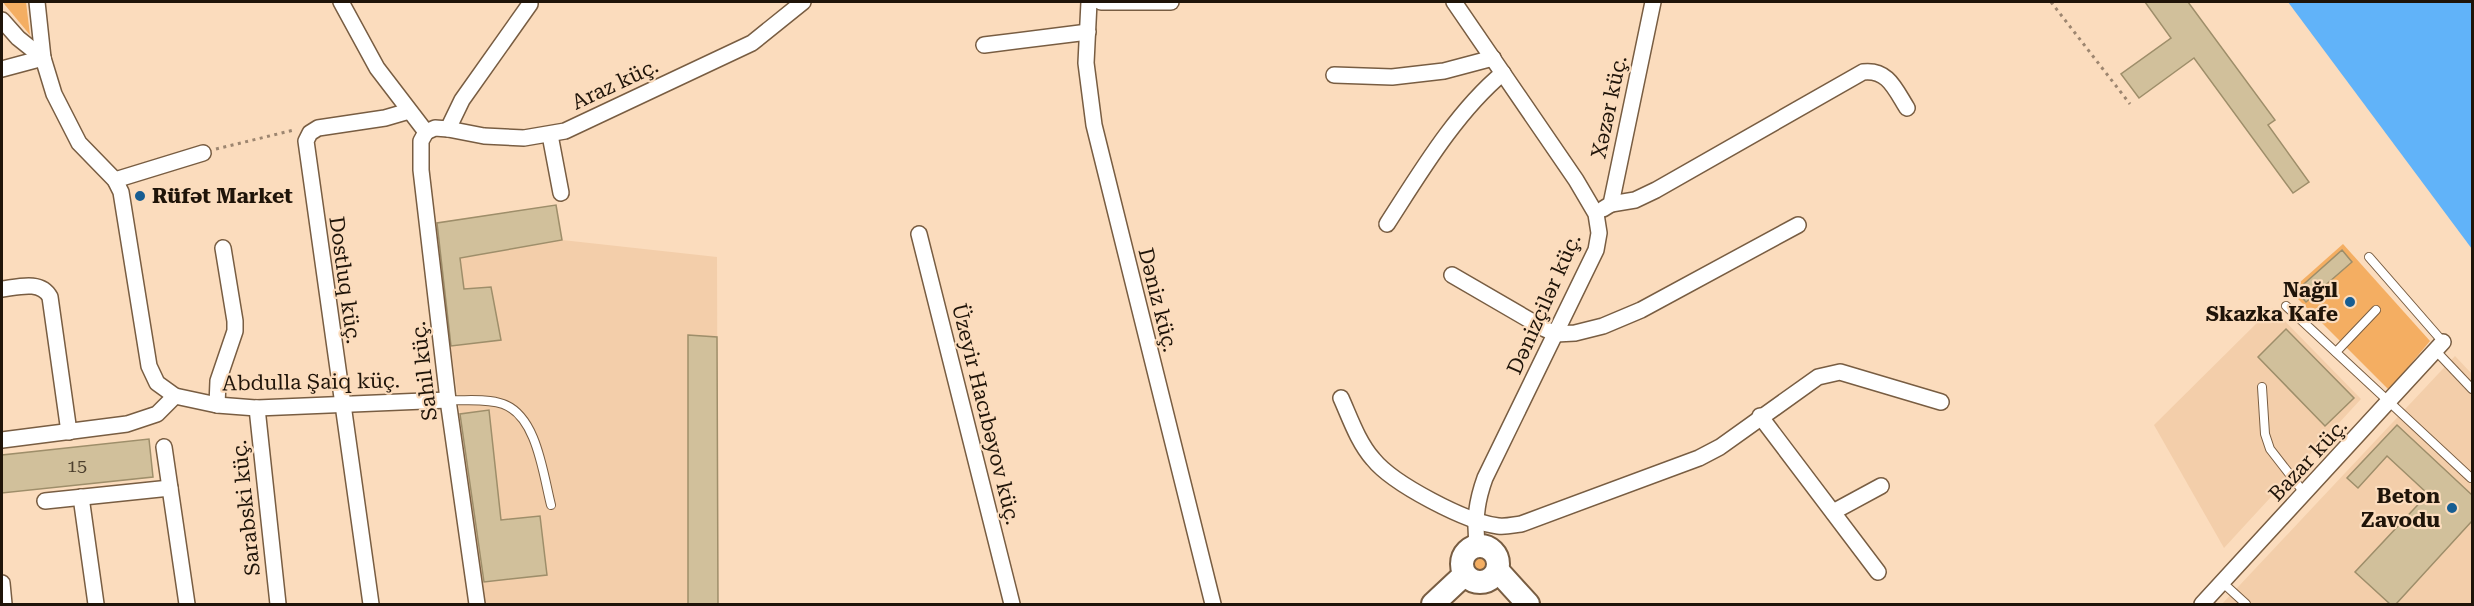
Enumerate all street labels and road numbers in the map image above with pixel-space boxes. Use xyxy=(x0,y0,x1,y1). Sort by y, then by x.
street label: Xəzər küç. xyxy=(1586,53,1632,161)
street label: Araz küç. xyxy=(568,54,662,114)
street label: Dostluq küç. xyxy=(324,215,366,345)
street label: Dәnizçilәr küç. xyxy=(1502,230,1586,378)
street label: Dәniz küç. xyxy=(1133,246,1183,354)
street label: Üzeyir Hacıbəyov küç. xyxy=(947,301,1026,527)
street label: Sahil küç. xyxy=(406,320,442,422)
street label: Abdulla Şaiq küç. xyxy=(222,368,400,396)
street label: Bazar küç. xyxy=(2264,414,2352,506)
street label: Sarabski küç. xyxy=(227,439,265,577)

